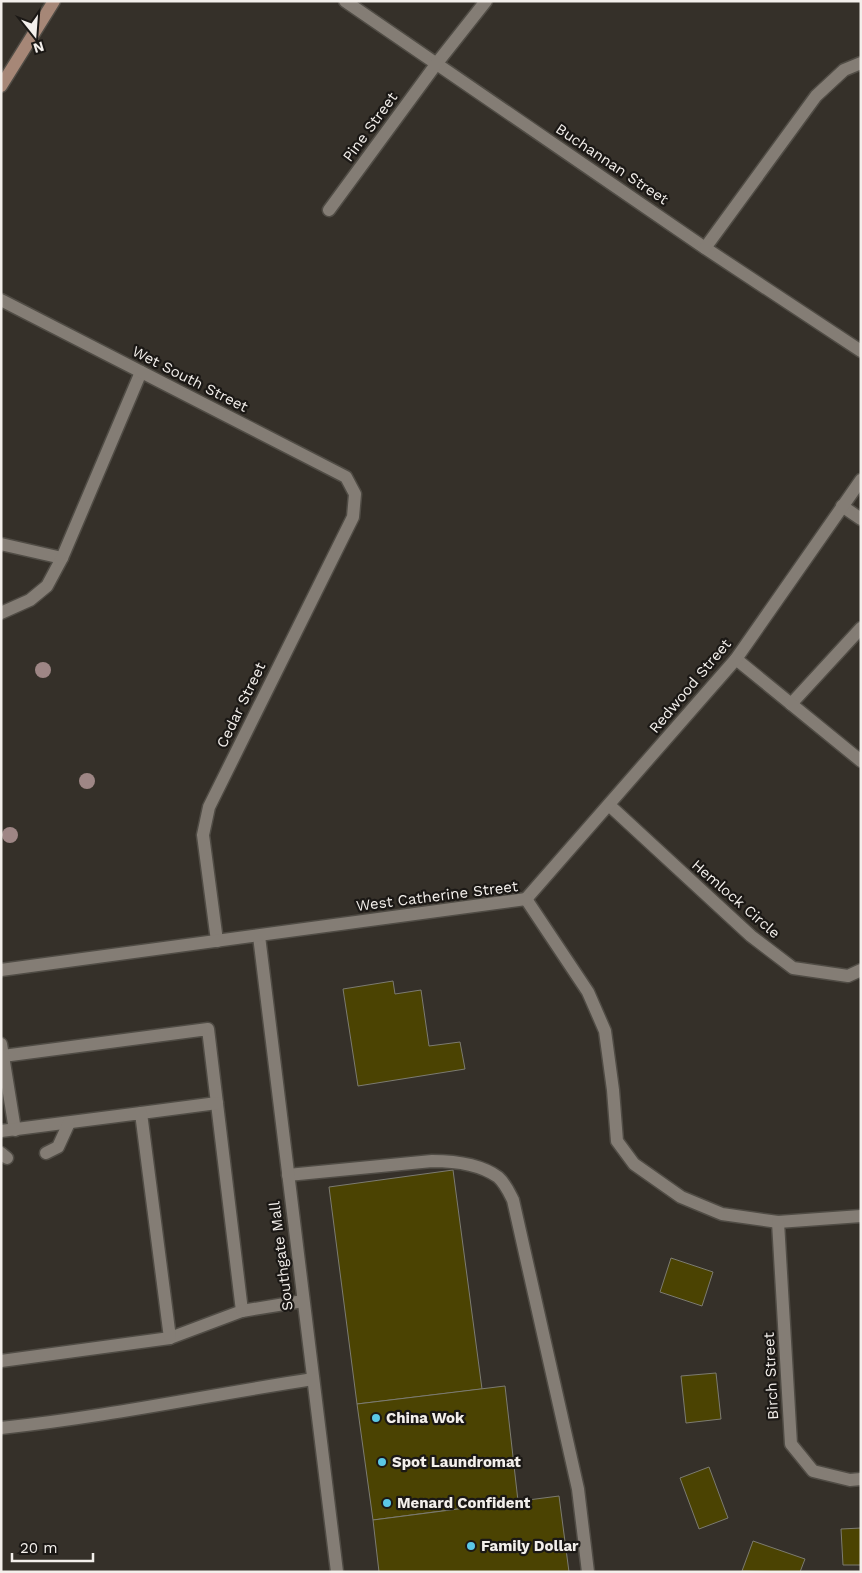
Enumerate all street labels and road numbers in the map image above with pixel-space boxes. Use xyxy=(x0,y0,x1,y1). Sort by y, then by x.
street label: Pine Street xyxy=(339,88,402,165)
street label: Buchannan Street xyxy=(552,120,672,209)
street label: Wet South Street xyxy=(129,342,251,416)
street label: Redwood Street xyxy=(645,635,735,737)
street label: Cedar Street xyxy=(213,659,270,751)
street label: Hemlock Circle xyxy=(688,856,784,942)
street label: West Catherine Street xyxy=(355,877,520,915)
street label: Southgate Mall xyxy=(265,1200,297,1312)
street label: Birch Street xyxy=(760,1331,782,1420)

